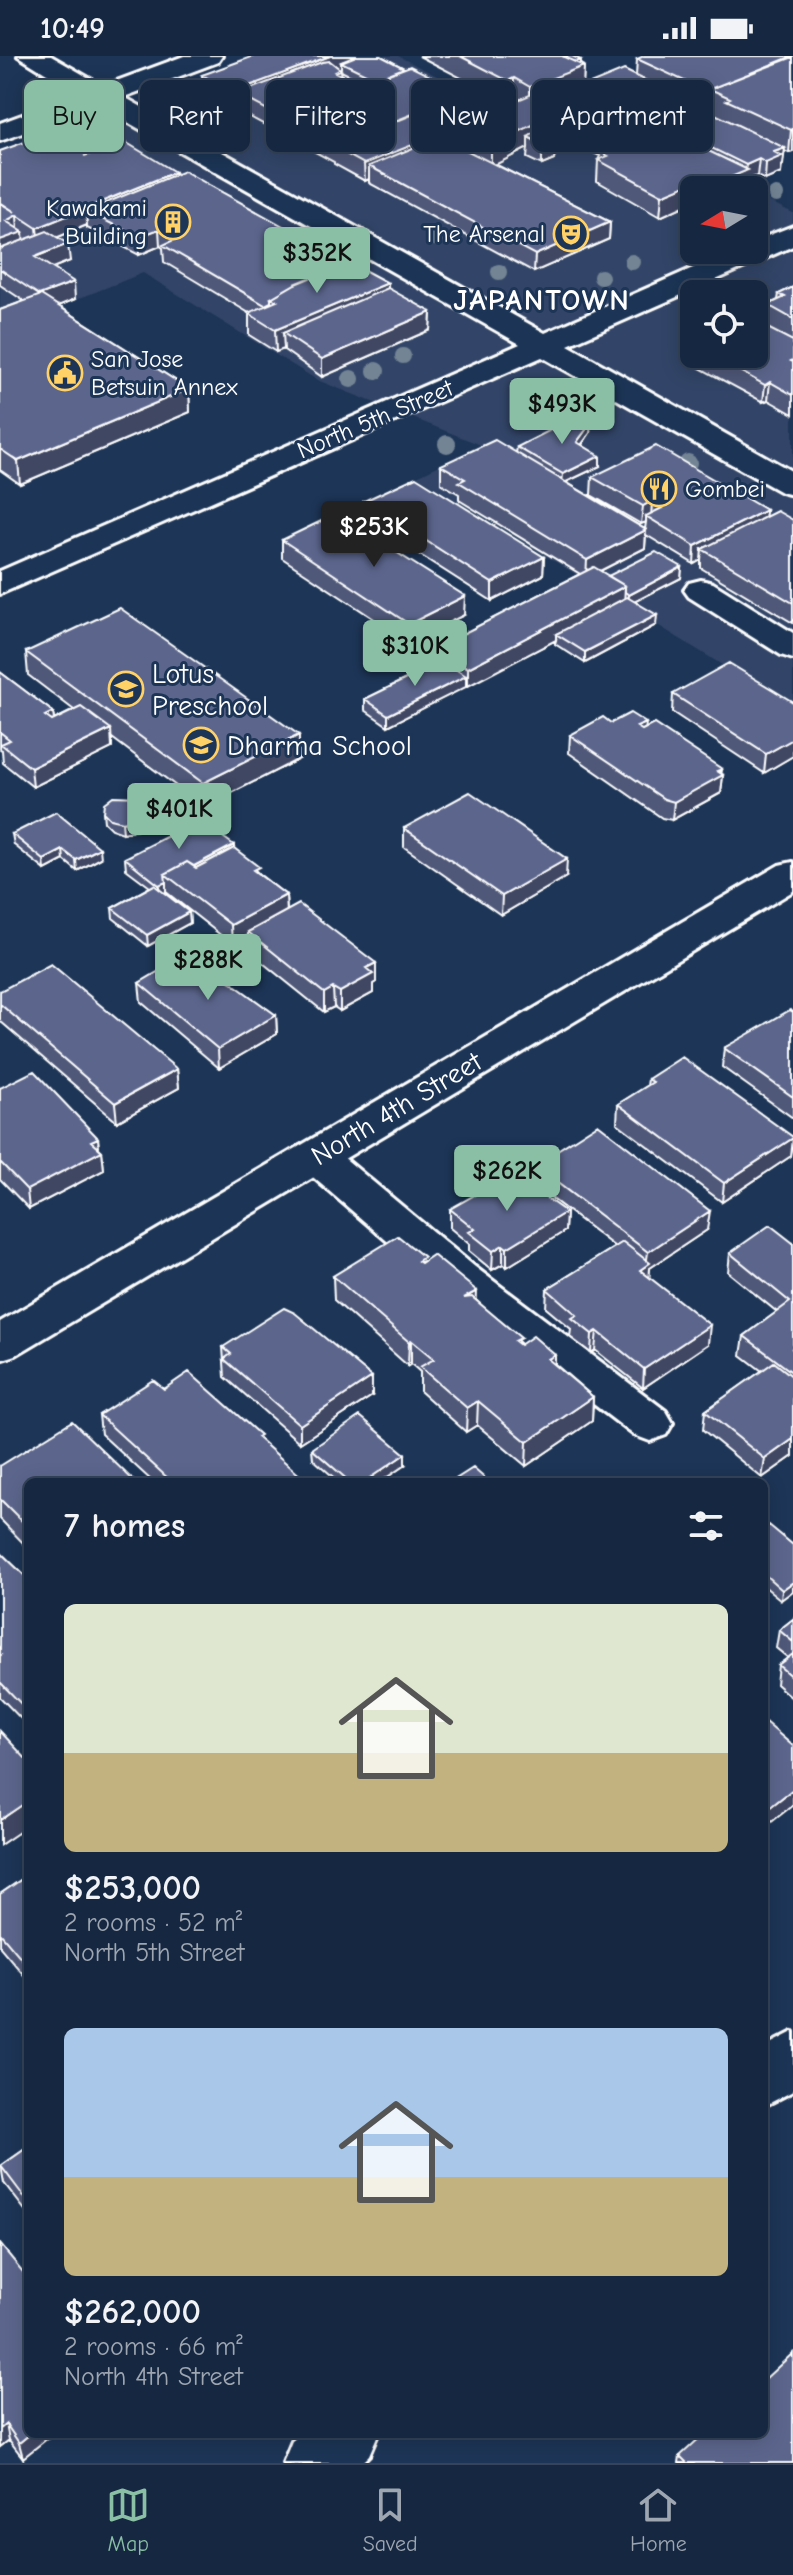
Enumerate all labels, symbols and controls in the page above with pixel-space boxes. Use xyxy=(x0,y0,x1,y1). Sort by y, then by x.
text: 10:49 xyxy=(40,11,105,46)
chip: Buy xyxy=(24,80,124,152)
chip: Rent xyxy=(140,80,250,152)
chip: Filters xyxy=(266,80,395,152)
chip: New xyxy=(411,80,516,152)
chip: Apartment xyxy=(532,80,713,152)
north arrow xyxy=(680,176,768,264)
map controls xyxy=(680,176,768,368)
place label: Kawakami Building xyxy=(46,194,147,250)
building icon: Kawakami Building xyxy=(154,203,192,241)
theatre icon: The Arsenal xyxy=(552,215,590,253)
place label: The Arsenal xyxy=(423,220,545,248)
pin: $352K xyxy=(261,227,373,295)
text: $352K xyxy=(282,238,352,268)
button: locate xyxy=(680,280,768,368)
district label: JAPANTOWN xyxy=(453,283,631,318)
place label: San Jose Betsuin Annex xyxy=(91,345,238,401)
public building icon: San Jose Betsuin Annex xyxy=(46,354,84,392)
street label: North 5th Street xyxy=(293,373,458,464)
pin: $493K xyxy=(506,378,618,446)
text: $493K xyxy=(528,389,596,419)
restaurant icon: Gombei xyxy=(640,470,678,508)
place label: Gombei xyxy=(685,475,765,503)
pin: $253K xyxy=(318,501,430,569)
text: $253K xyxy=(339,512,409,542)
pin: $310K xyxy=(359,620,471,688)
text: $310K xyxy=(381,631,449,661)
place label: Lotus Preschool xyxy=(152,658,268,722)
school or university icon: Lotus Preschool xyxy=(107,670,145,708)
school or university icon: Dharma School xyxy=(182,726,220,764)
place label: Dharma School xyxy=(227,730,412,762)
pin: $401K xyxy=(123,783,235,851)
text: $401K xyxy=(145,794,213,824)
pin: $288K xyxy=(152,934,264,1002)
text: $288K xyxy=(173,945,243,975)
street label: North 4th Street xyxy=(306,1045,488,1172)
pin: $262K xyxy=(451,1145,563,1213)
text: $262K xyxy=(472,1156,542,1186)
icon: filters xyxy=(684,1504,728,1548)
text: 7 homes xyxy=(64,1506,185,1546)
icon: home xyxy=(324,1656,468,1800)
text: $253,000 xyxy=(64,1868,201,1908)
text: 2 rooms · 52 m² xyxy=(64,1908,242,1938)
text: North 5th Street xyxy=(64,1938,245,1968)
icon: home xyxy=(324,2080,468,2224)
text: $262,000 xyxy=(64,2292,201,2332)
text: 2 rooms · 66 m² xyxy=(64,2332,243,2362)
text: North 4th Street xyxy=(64,2362,243,2392)
tab: Map xyxy=(106,2483,150,2557)
tab: Saved xyxy=(363,2483,418,2557)
tab: Home xyxy=(630,2483,687,2557)

